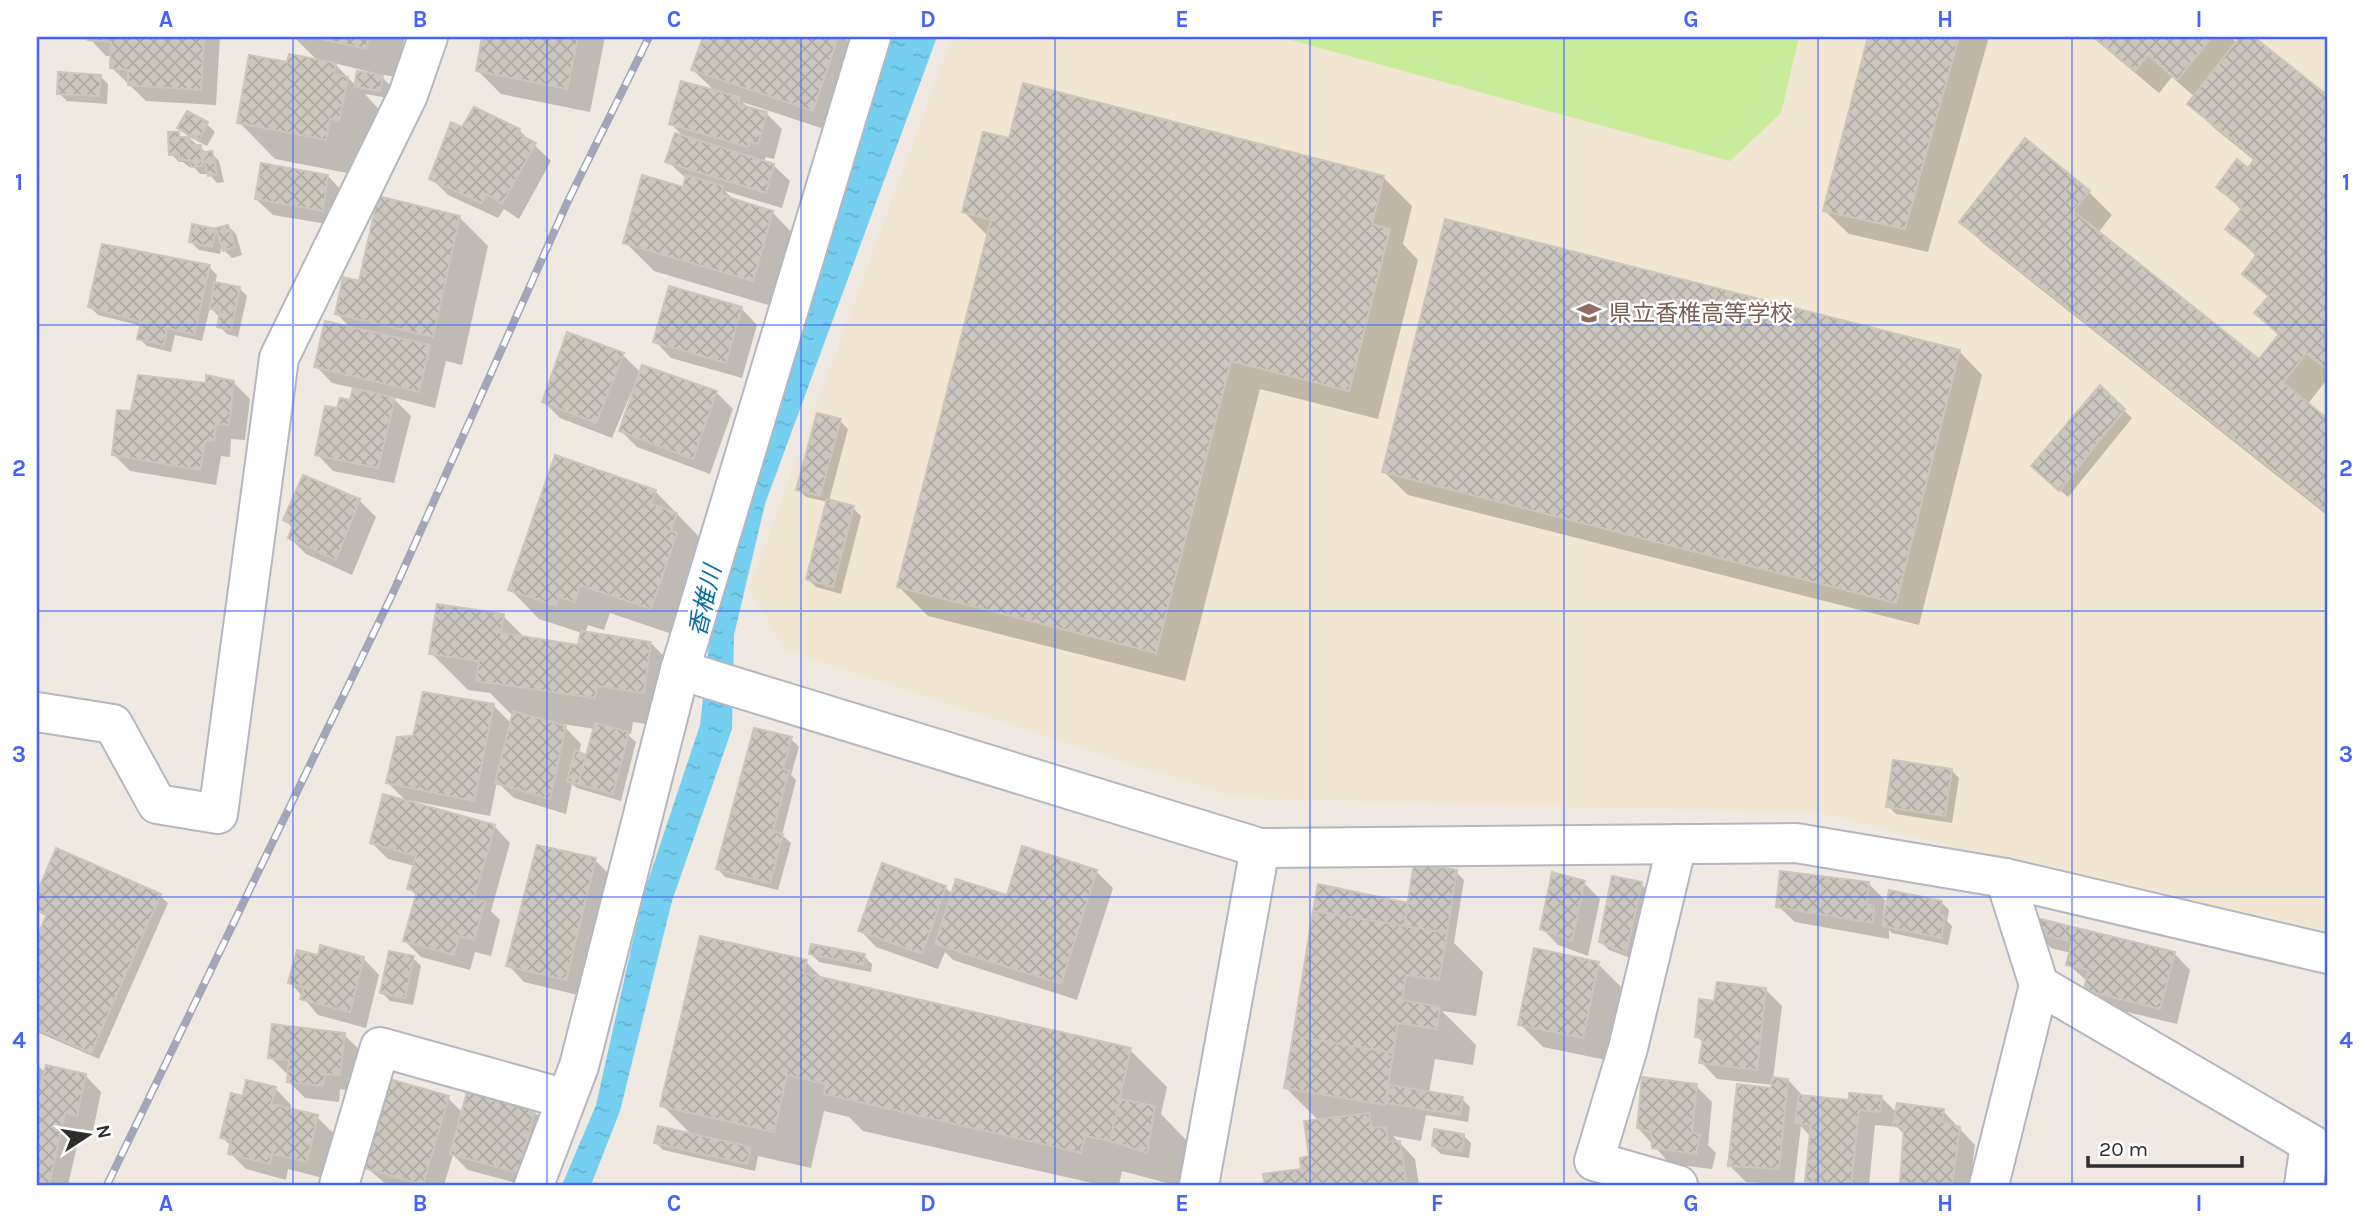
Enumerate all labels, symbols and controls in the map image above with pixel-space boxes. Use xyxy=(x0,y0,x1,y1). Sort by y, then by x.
text: A xyxy=(159,6,173,33)
text: B xyxy=(413,6,427,33)
text: C xyxy=(667,6,681,33)
text: D xyxy=(920,6,936,33)
text: E xyxy=(1175,6,1189,33)
text: F xyxy=(1431,6,1443,33)
text: G xyxy=(1683,6,1699,33)
text: H xyxy=(1937,6,1953,33)
text: I xyxy=(2195,6,2203,33)
text: 1 xyxy=(15,169,23,196)
text: 1 xyxy=(2342,169,2350,196)
school or university icon: 県立香椎高等学校 xyxy=(1575,299,1603,327)
place label: 県立香椎高等学校 xyxy=(1609,300,1793,327)
text: 2 xyxy=(12,455,26,482)
text: 2 xyxy=(2339,455,2353,482)
water label: 香椎川 xyxy=(683,560,727,639)
text: 3 xyxy=(12,741,26,768)
text: 3 xyxy=(2339,741,2353,768)
text: 4 xyxy=(12,1027,26,1054)
text: 4 xyxy=(2339,1027,2353,1054)
north arrow xyxy=(52,1100,122,1170)
text: N xyxy=(91,1123,116,1141)
scale bar xyxy=(2088,1124,2242,1168)
text: 20 m xyxy=(2099,1137,2148,1161)
text: A xyxy=(159,1190,173,1217)
text: B xyxy=(413,1190,427,1217)
text: C xyxy=(667,1190,681,1217)
text: D xyxy=(920,1190,936,1217)
text: E xyxy=(1175,1190,1189,1217)
text: F xyxy=(1431,1190,1443,1217)
text: G xyxy=(1683,1190,1699,1217)
text: H xyxy=(1937,1190,1953,1217)
text: I xyxy=(2195,1190,2203,1217)

